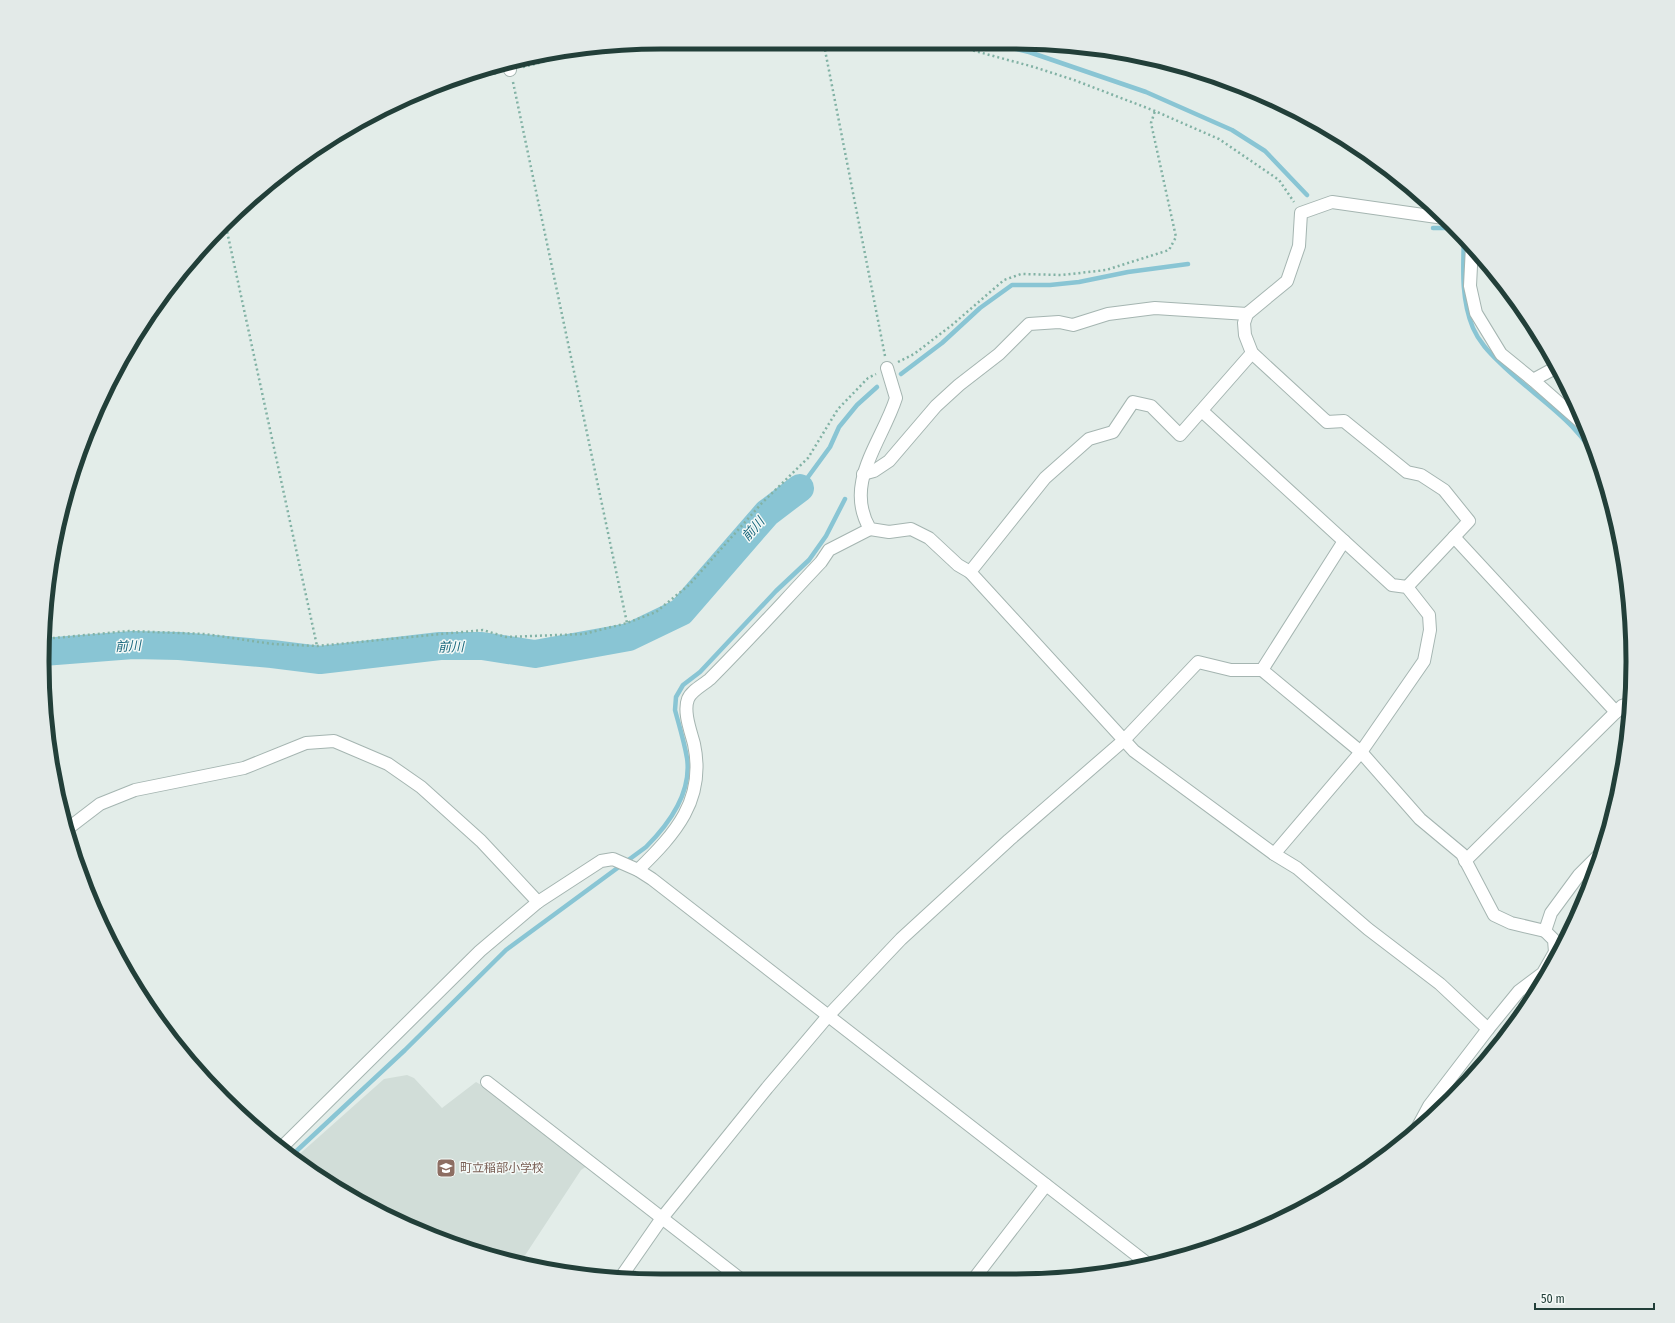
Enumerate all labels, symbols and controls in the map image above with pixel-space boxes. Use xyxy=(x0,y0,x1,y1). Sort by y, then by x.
water label: 前川 xyxy=(739,513,768,544)
water label: 前川 xyxy=(115,638,143,654)
water label: 前川 xyxy=(438,639,466,655)
school or university icon: 町立稲部小学校 xyxy=(435,1157,457,1179)
place label: 町立稲部小学校 xyxy=(460,1161,544,1175)
scale bar xyxy=(1535,1285,1654,1311)
text: 50 m xyxy=(1541,1292,1565,1306)

